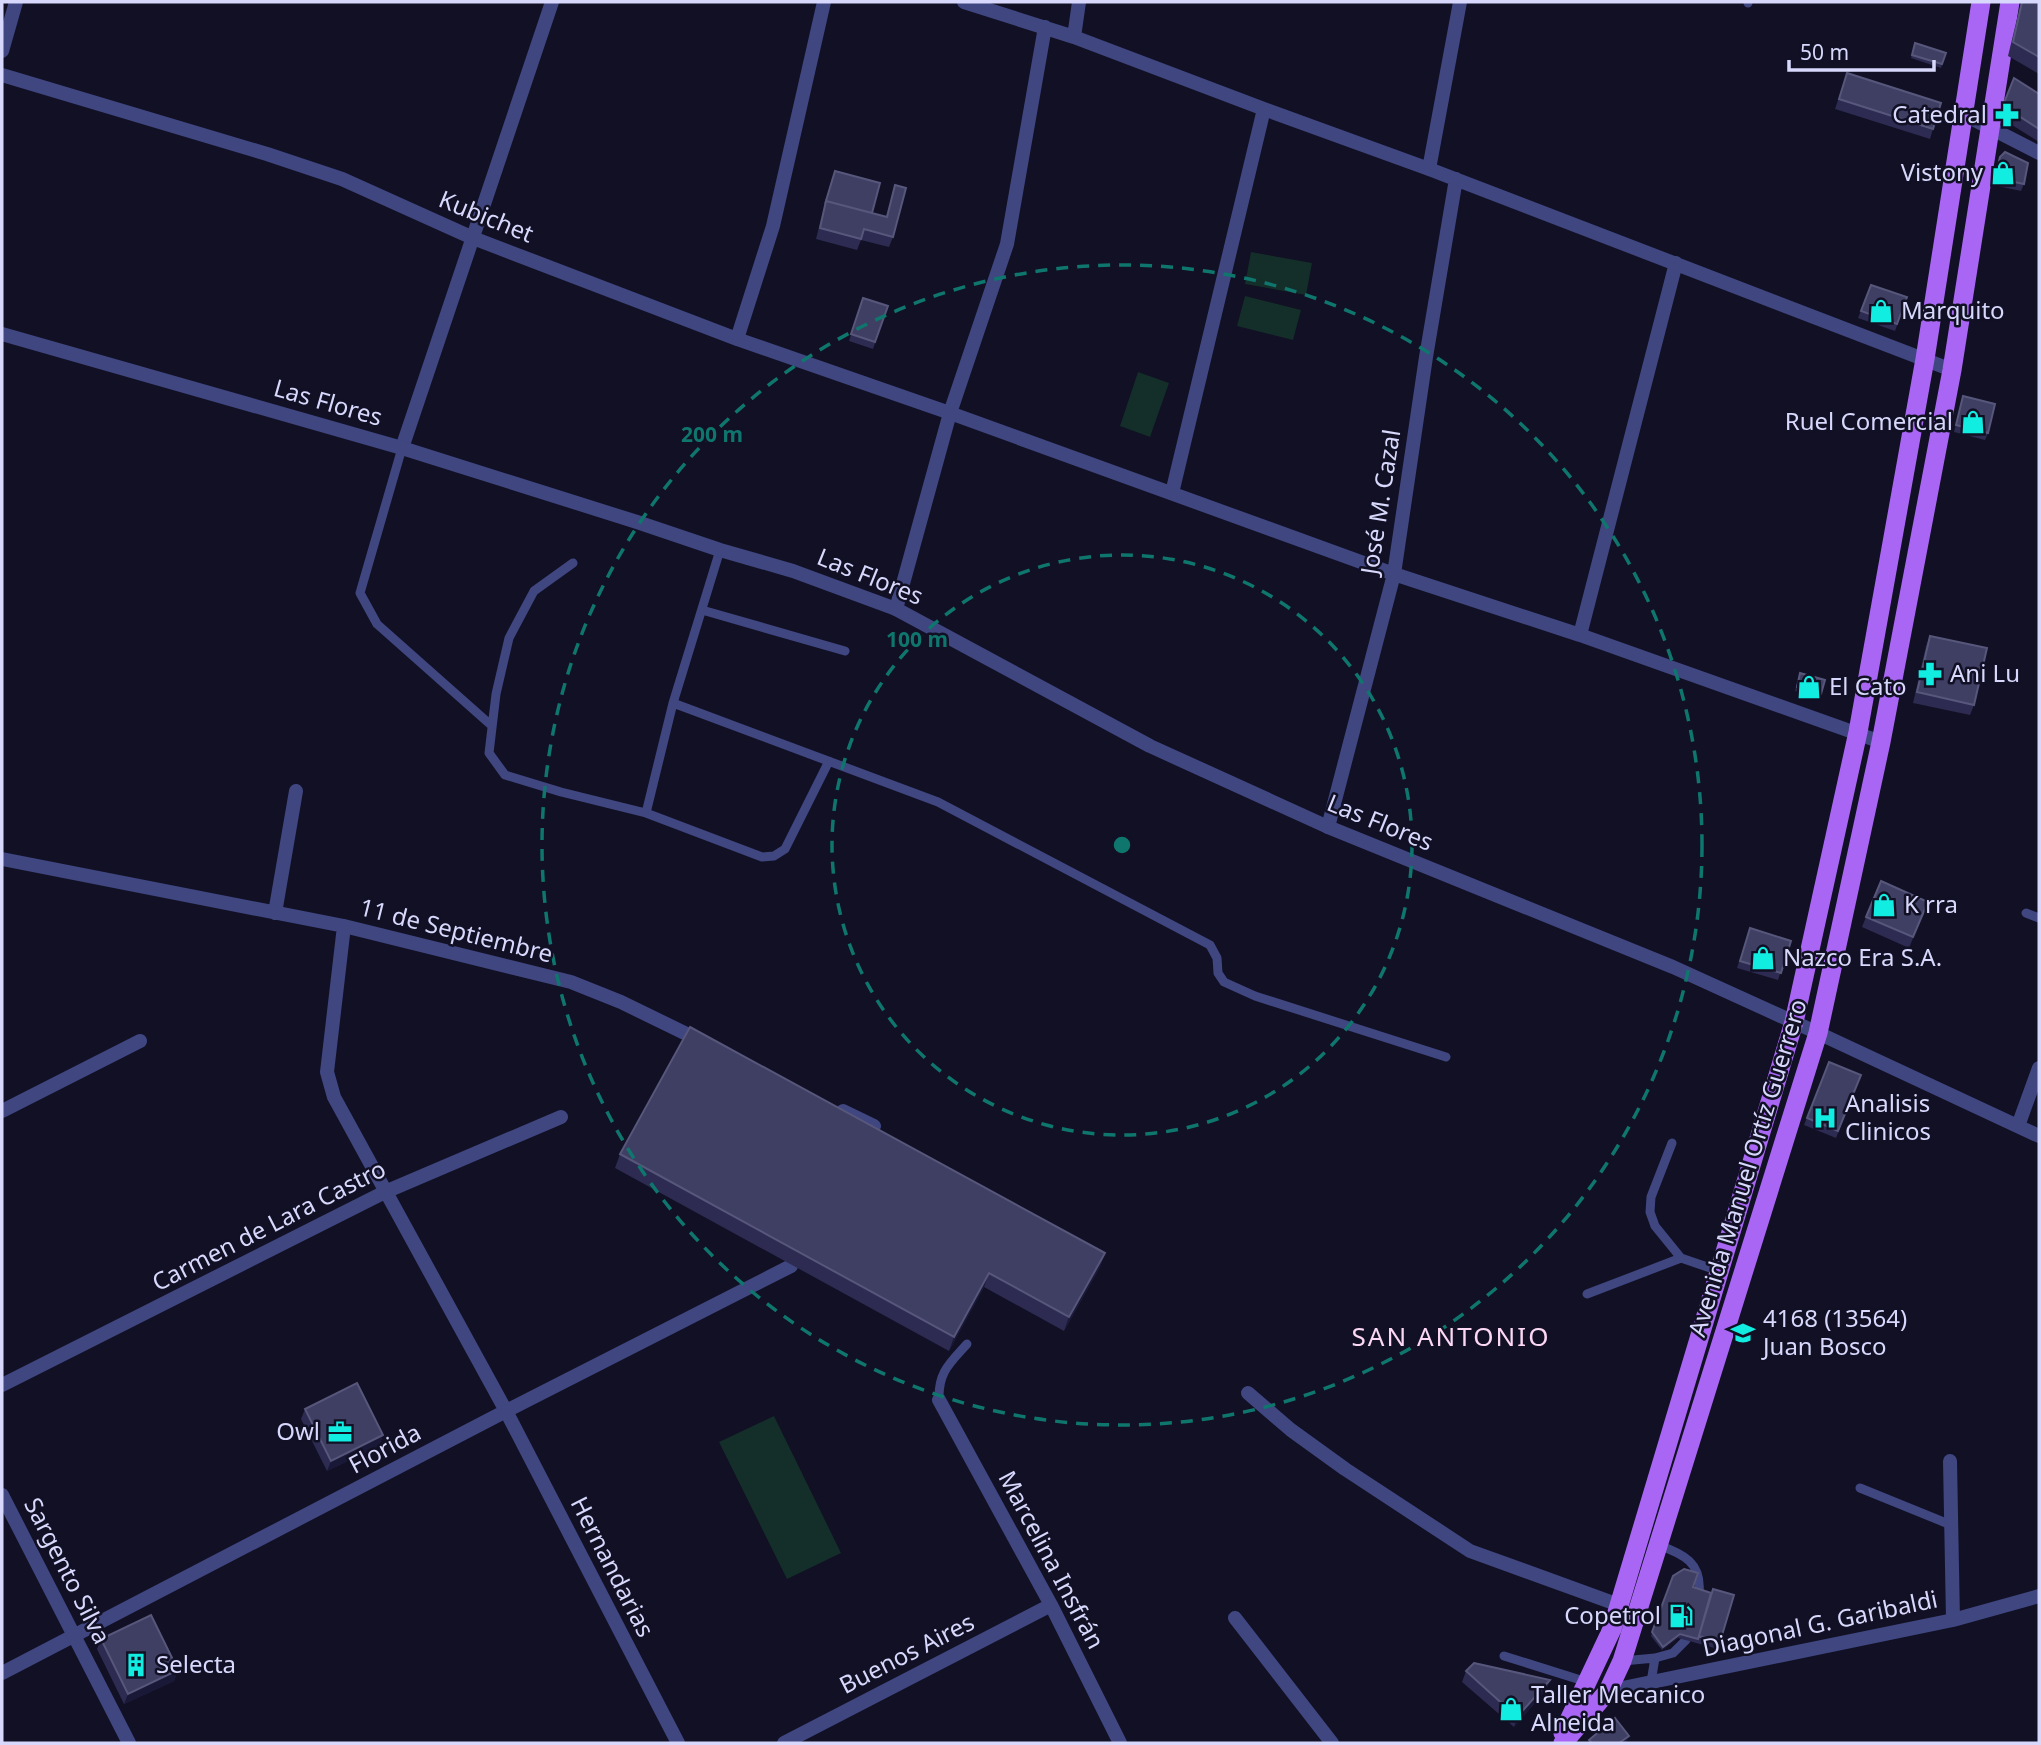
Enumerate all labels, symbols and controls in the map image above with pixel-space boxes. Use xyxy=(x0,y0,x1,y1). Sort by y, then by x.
scale bar xyxy=(1789,28,1934,72)
text: 50 m xyxy=(1800,38,1849,66)
place label: Catedral xyxy=(1892,97,1987,130)
pharmacy icon: Catedral xyxy=(1993,101,2021,129)
place label: Vistony xyxy=(1901,155,1984,188)
shop icon: Vistony xyxy=(1989,159,2017,187)
street label: Kubichet xyxy=(434,182,539,250)
place label: Marquito xyxy=(1901,293,2005,326)
shop icon: Marquito xyxy=(1867,297,1895,325)
street label: Las Flores xyxy=(270,370,387,433)
place label: Ruel Comercial xyxy=(1785,404,1953,437)
shop icon: Ruel Comercial xyxy=(1959,408,1987,436)
text: 200 m xyxy=(681,420,743,448)
street label: José M. Cazal xyxy=(1351,427,1407,579)
street label: Las Flores xyxy=(813,539,928,612)
text: 100 m xyxy=(886,625,948,653)
place label: Ani Lu xyxy=(1950,656,2020,689)
pharmacy icon: Ani Lu xyxy=(1916,660,1944,688)
place label: El Cato xyxy=(1829,669,1907,702)
shop icon: El Cato xyxy=(1795,673,1823,701)
street label: Las Flores xyxy=(1323,785,1438,858)
centre of rings xyxy=(1110,833,1134,857)
place label: K rra xyxy=(1904,887,1958,920)
street label: 11 de Septiembre xyxy=(356,890,557,970)
shop icon: K rra xyxy=(1870,891,1898,919)
place label: Nazco Era S.A. xyxy=(1783,940,1942,973)
shop icon: Nazco Era S.A. xyxy=(1749,944,1777,972)
street label: Avenida Manuel Ortíz Guerrero xyxy=(1679,995,1814,1340)
place label: Analisis Clinicos xyxy=(1845,1086,1931,1147)
hospital icon: Analisis Clinicos xyxy=(1811,1104,1839,1132)
street label: Carmen de Lara Castro xyxy=(146,1151,391,1298)
place label: 4168 (13564) Juan Bosco xyxy=(1761,1301,1907,1362)
district label: SAN ANTONIO xyxy=(1352,1318,1550,1354)
school or university icon: 4168 (13564) Juan Bosco xyxy=(1729,1319,1757,1347)
place label: Owl xyxy=(276,1414,320,1447)
street label: Florida xyxy=(342,1415,426,1480)
office icon: Owl xyxy=(326,1418,354,1446)
street label: Marcelina Insfrán xyxy=(991,1465,1113,1654)
street label: Hernandarias xyxy=(564,1490,663,1642)
street label: Sargento Silva xyxy=(17,1492,119,1649)
street label: Diagonal G. Garibaldi xyxy=(1699,1581,1940,1664)
place label: Copetrol xyxy=(1564,1598,1661,1631)
fuel station icon: Copetrol xyxy=(1667,1602,1695,1630)
street label: Buenos Aires xyxy=(833,1605,979,1701)
place label: Selecta xyxy=(156,1647,236,1680)
building icon: Selecta xyxy=(122,1651,150,1679)
place label: Taller Mecanico Alneida xyxy=(1531,1677,1705,1738)
shop icon: Taller Mecanico Alneida xyxy=(1497,1695,1525,1723)

